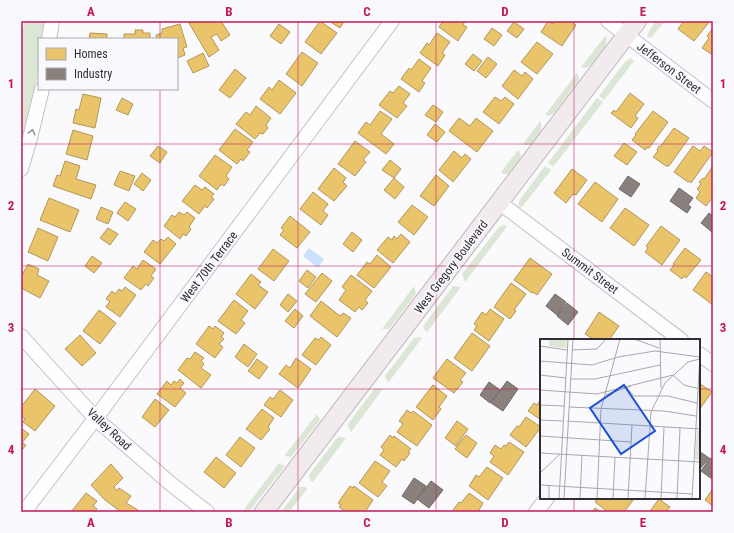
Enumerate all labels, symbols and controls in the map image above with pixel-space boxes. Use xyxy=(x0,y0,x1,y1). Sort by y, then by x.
text: A xyxy=(87,4,95,19)
text: B xyxy=(225,4,233,19)
text: C xyxy=(363,4,371,19)
text: D xyxy=(501,4,509,19)
text: E xyxy=(640,4,647,19)
legend xyxy=(38,38,178,90)
street label: Jefferson Street xyxy=(634,39,704,97)
text: Homes xyxy=(74,47,108,61)
text: Industry xyxy=(74,67,112,81)
text: 1 xyxy=(8,76,14,91)
text: 1 xyxy=(720,76,726,91)
one-way arrow xyxy=(27,128,36,135)
text: 2 xyxy=(8,198,15,213)
text: 2 xyxy=(720,198,727,213)
street label: West Gregory Boulevard xyxy=(411,218,491,316)
street label: West 70th Terrace xyxy=(178,228,241,305)
street label: Summit Street xyxy=(559,245,621,297)
text: 3 xyxy=(8,320,14,335)
text: 3 xyxy=(720,320,726,335)
inset map xyxy=(540,339,700,499)
street label: Valley Road xyxy=(84,405,134,453)
text: 4 xyxy=(8,442,15,457)
text: 4 xyxy=(720,442,727,457)
text: A xyxy=(87,515,95,530)
text: B xyxy=(225,515,233,530)
text: C xyxy=(363,515,371,530)
text: D xyxy=(501,515,509,530)
text: E xyxy=(640,515,647,530)

